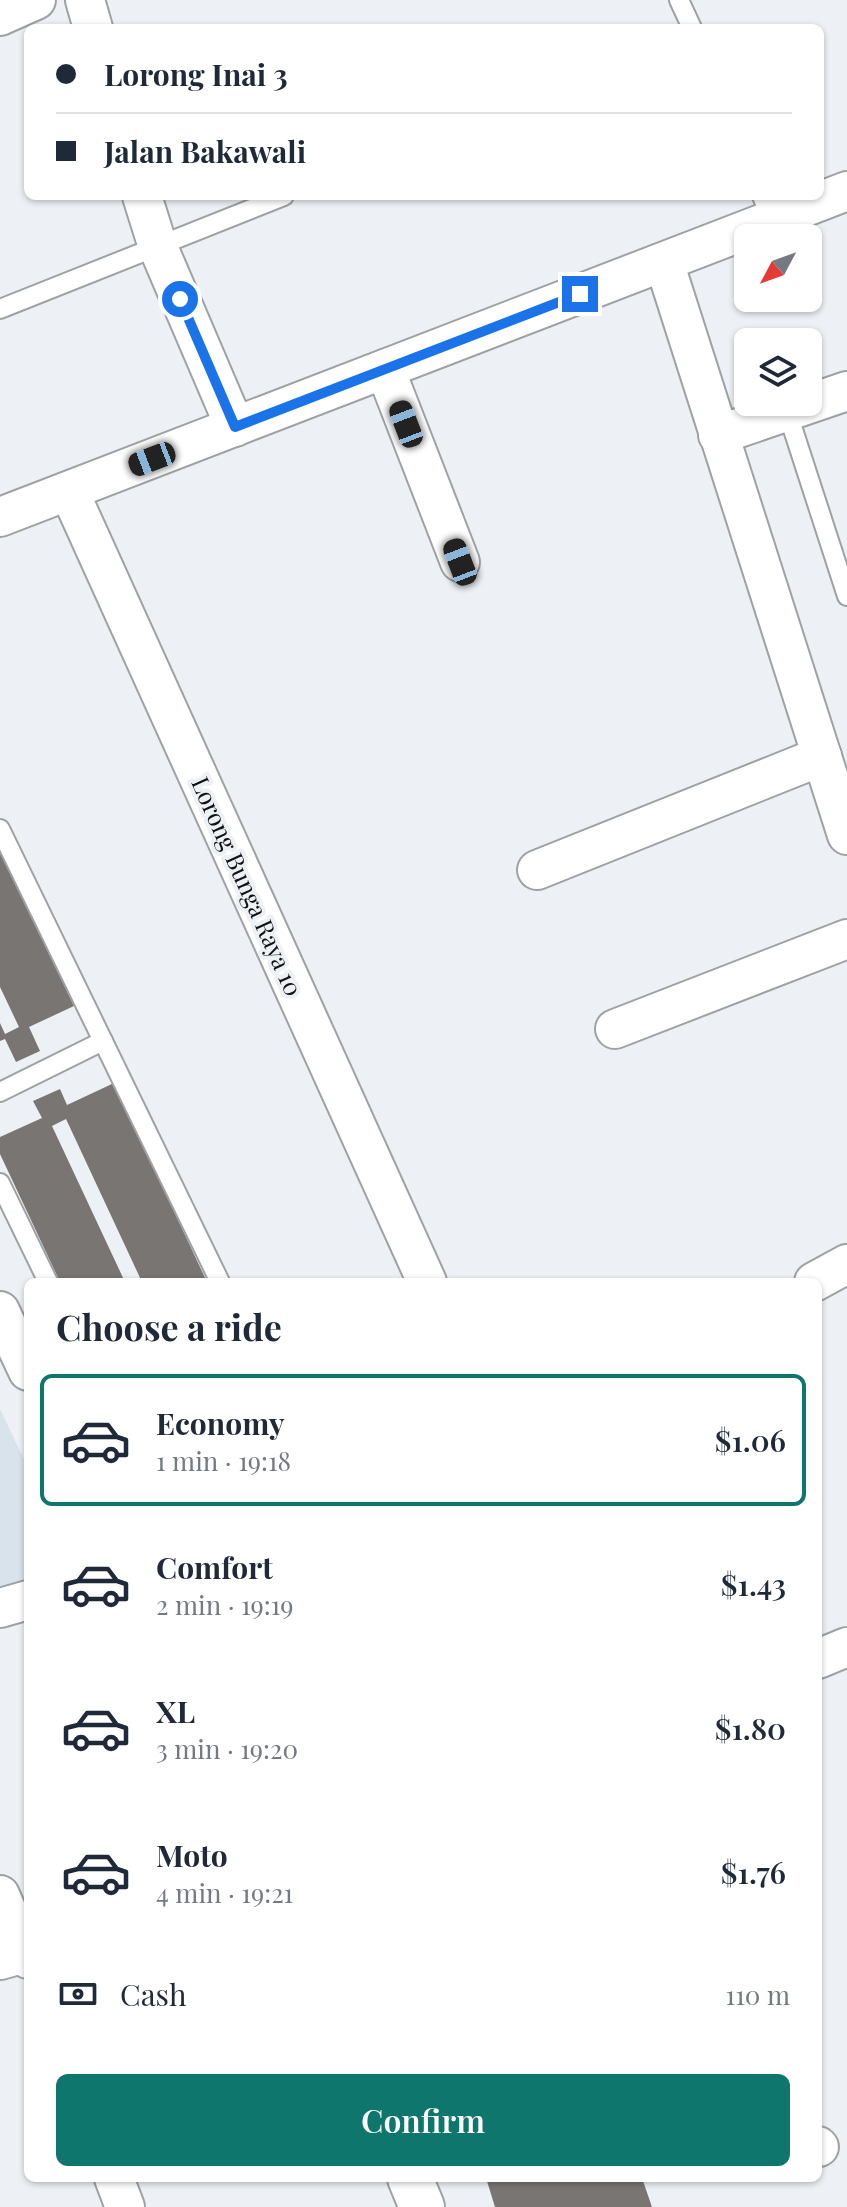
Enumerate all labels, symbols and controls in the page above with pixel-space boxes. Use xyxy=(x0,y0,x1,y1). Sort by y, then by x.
text: Lorong Inai 3 xyxy=(104,54,288,94)
text: Jalan Bakawali xyxy=(104,131,306,171)
north arrow xyxy=(734,224,822,312)
map controls xyxy=(734,224,822,416)
route end xyxy=(562,276,598,312)
route start xyxy=(162,281,198,317)
button: layers xyxy=(734,328,822,416)
car xyxy=(386,397,426,451)
car xyxy=(125,439,179,479)
car xyxy=(440,535,480,589)
street label: Lorong Bunga Raya 10 xyxy=(185,771,311,1001)
text: Choose a ride xyxy=(56,1302,282,1350)
text: Economy xyxy=(156,1403,285,1443)
icon: car xyxy=(60,1404,132,1476)
text: $1.06 xyxy=(715,1420,786,1460)
text: 1 min · 19:18 xyxy=(156,1443,291,1478)
text: Comfort xyxy=(156,1547,273,1587)
icon: car xyxy=(60,1548,132,1620)
text: $1.43 xyxy=(721,1564,786,1604)
text: 2 min · 19:19 xyxy=(156,1587,294,1622)
text: XL xyxy=(156,1691,195,1731)
icon: car xyxy=(60,1692,132,1764)
text: $1.80 xyxy=(715,1708,786,1748)
text: 3 min · 19:20 xyxy=(156,1731,298,1766)
text: Moto xyxy=(156,1835,228,1875)
icon: car xyxy=(60,1836,132,1908)
text: $1.76 xyxy=(721,1852,786,1892)
text: 4 min · 19:21 xyxy=(156,1875,293,1910)
icon: cash xyxy=(56,1972,100,2016)
text: Cash xyxy=(120,1974,187,2014)
text: 110 m xyxy=(726,1977,790,2012)
button: Confirm xyxy=(56,2074,790,2166)

